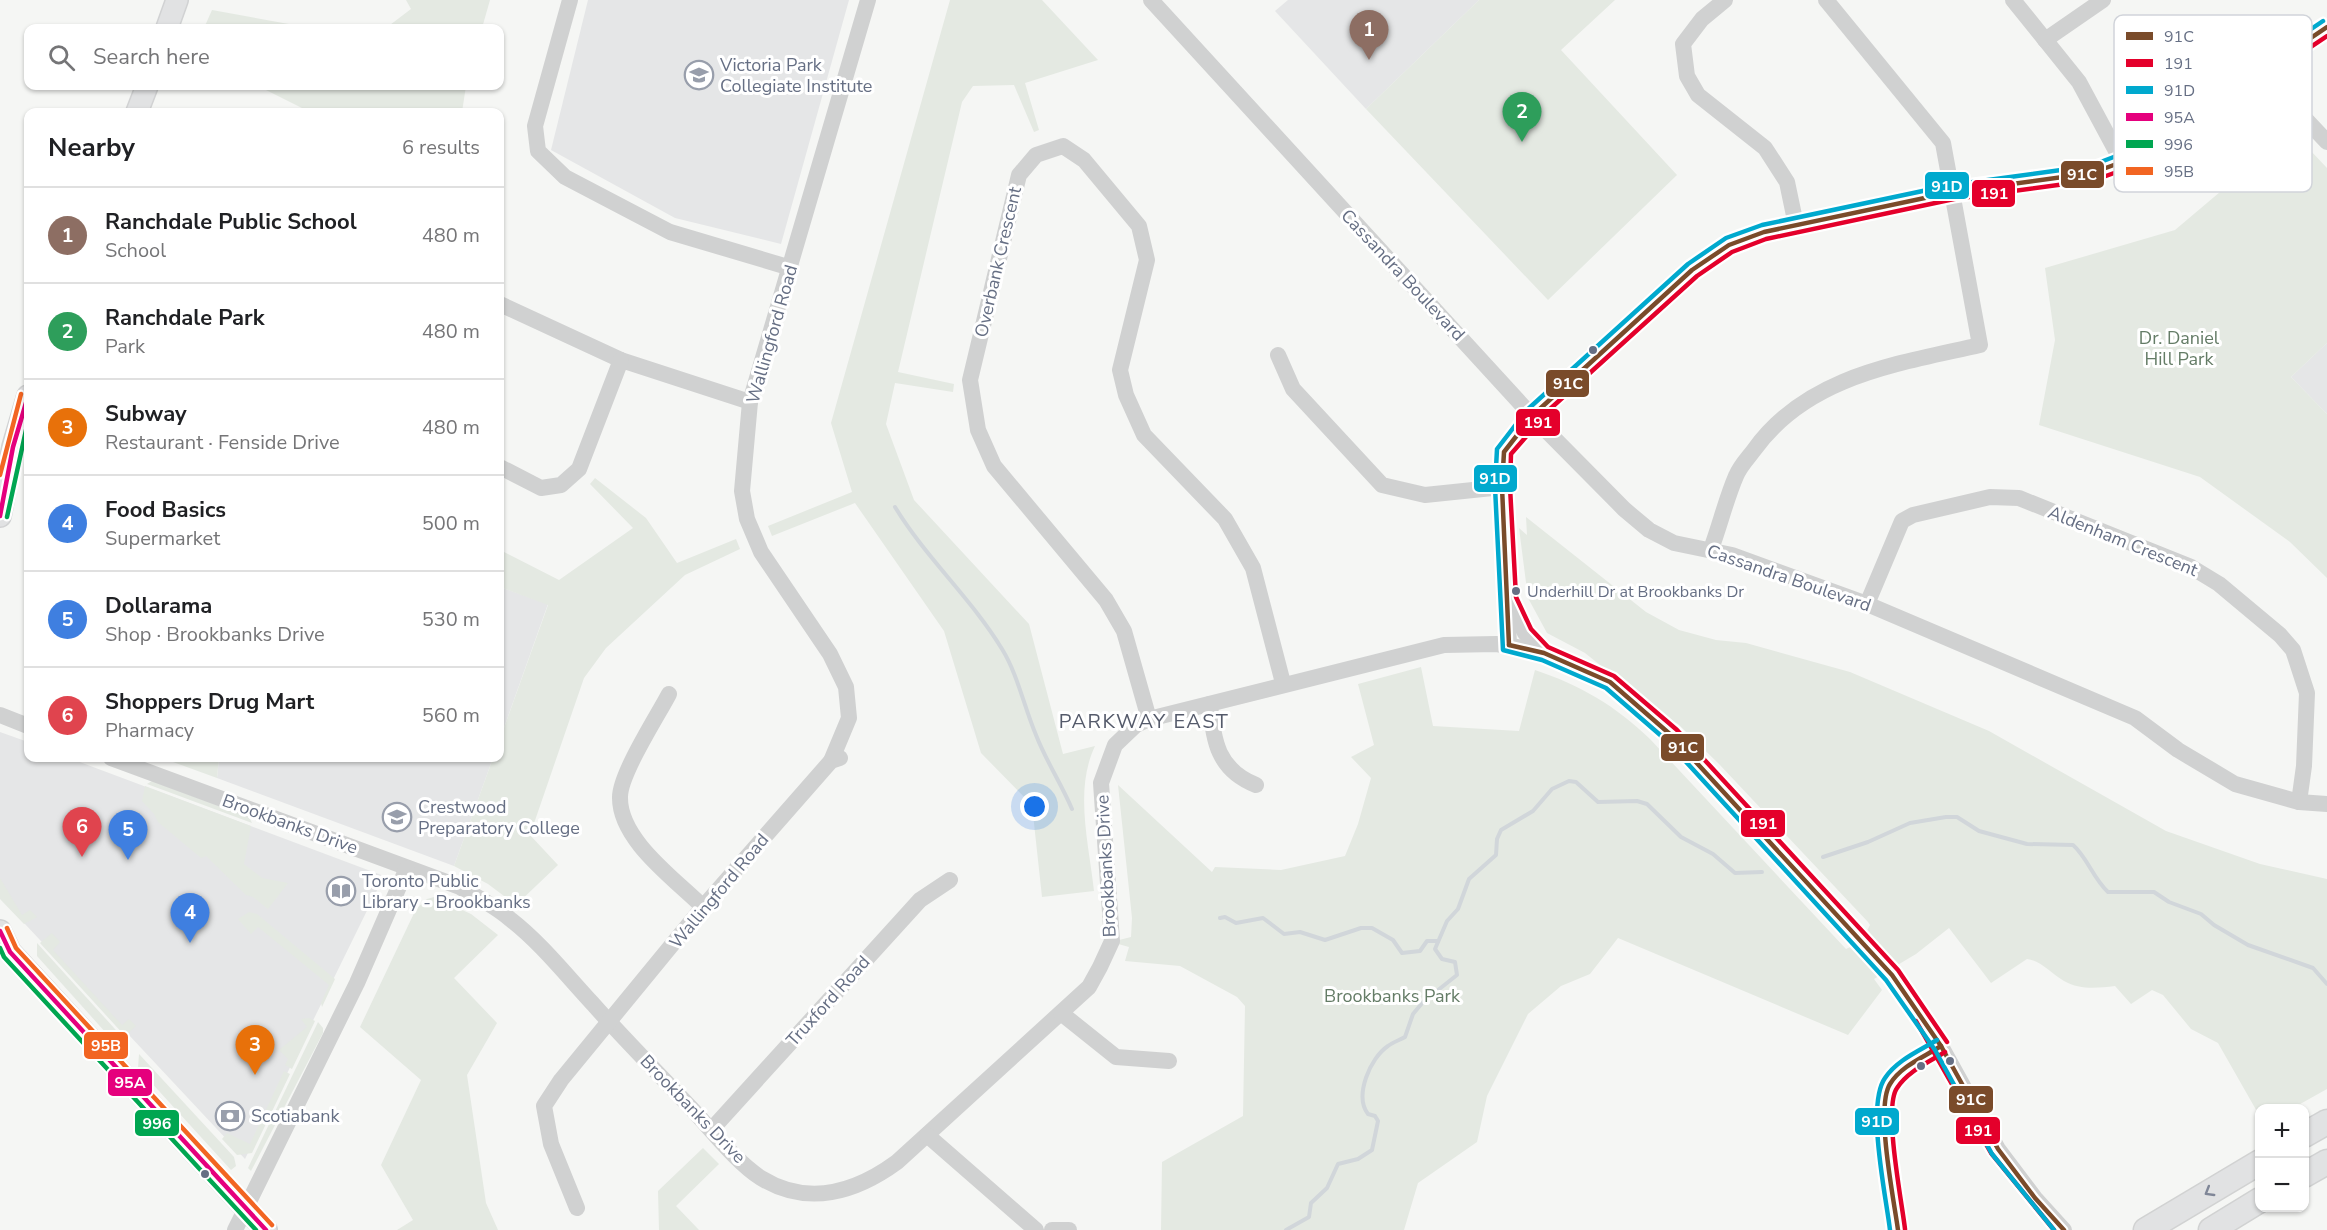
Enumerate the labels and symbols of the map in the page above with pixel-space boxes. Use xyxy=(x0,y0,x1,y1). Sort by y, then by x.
pin: 1 xyxy=(1350,10,1388,60)
legend xyxy=(2114,15,2312,192)
text: 91C xyxy=(2164,26,2194,48)
place label: Victoria Park Collegiate Institute xyxy=(719,53,872,98)
text: 191 xyxy=(2164,53,2193,75)
school or university icon: Victoria Park Collegiate Institute xyxy=(683,59,715,91)
text: 91D xyxy=(2164,80,2195,102)
pin: 2 xyxy=(1502,92,1541,142)
text: 95A xyxy=(2164,107,2195,129)
text: 996 xyxy=(2164,134,2193,156)
line badge: 91C xyxy=(2060,160,2105,189)
text: 95B xyxy=(2164,161,2194,183)
text: 91C xyxy=(2067,164,2097,186)
line badge: 91D xyxy=(1924,171,1970,200)
text: 91D xyxy=(1931,176,1963,198)
line badge: 191 xyxy=(1971,179,2016,208)
text: 191 xyxy=(1980,183,2008,205)
street label: Overbank Crescent xyxy=(969,184,1027,340)
street label: Cassandra Boulevard xyxy=(1336,204,1470,346)
street label: Wallingford Road xyxy=(741,262,803,406)
park label: Dr. Daniel Hill Park xyxy=(2139,326,2220,371)
unlabelled marker xyxy=(1587,344,1599,356)
line badge: 91C xyxy=(1545,369,1590,398)
text: 91C xyxy=(1553,373,1583,395)
line badge: 191 xyxy=(1515,408,1561,437)
text: 191 xyxy=(1524,412,1552,434)
line badge: 91D xyxy=(1473,464,1518,493)
text: 91D xyxy=(1479,468,1511,490)
street label: Aldenham Crescent xyxy=(2045,500,2202,582)
street label: Cassandra Boulevard xyxy=(1704,539,1874,617)
place label: Underhill Dr at Brookbanks Dr xyxy=(1527,581,1744,603)
marker: Underhill Dr at Brookbanks Dr xyxy=(1510,585,1522,597)
district label: PARKWAY EAST xyxy=(1059,708,1229,735)
line badge: 91C xyxy=(1660,733,1705,762)
text: 91C xyxy=(1668,737,1698,759)
street label: Brookbanks Drive xyxy=(219,788,361,860)
your location xyxy=(1020,792,1049,821)
street label: Brookbanks Drive xyxy=(1090,794,1122,938)
place label: Crestwood Preparatory College xyxy=(418,795,580,840)
school or university icon: Crestwood Preparatory College xyxy=(381,801,413,833)
pin: 6 xyxy=(62,808,101,857)
line badge: 191 xyxy=(1740,809,1786,838)
pin: 5 xyxy=(108,810,148,860)
text: 191 xyxy=(1749,813,1777,835)
street label: Wallingford Road xyxy=(664,829,774,953)
place label: Toronto Public Library - Brookbanks xyxy=(362,869,531,914)
library icon: Toronto Public Library - Brookbanks xyxy=(325,875,357,907)
pin: 4 xyxy=(170,894,210,943)
street label: Truxford Road xyxy=(781,950,875,1052)
park label: Brookbanks Park xyxy=(1324,984,1461,1008)
pin: 3 xyxy=(236,1026,274,1075)
line badge: 95B xyxy=(83,1031,129,1060)
text: 95B xyxy=(91,1035,121,1057)
street label: Brookbanks Drive xyxy=(635,1049,751,1169)
unlabelled marker xyxy=(1944,1055,1956,1067)
unlabelled marker xyxy=(1915,1060,1927,1072)
line badge: 95A xyxy=(107,1068,153,1097)
text: 95A xyxy=(114,1072,146,1094)
line badge: 91C xyxy=(1948,1085,1994,1114)
text: 91C xyxy=(1956,1089,1986,1111)
bank icon: Scotiabank xyxy=(214,1100,246,1132)
place label: Scotiabank xyxy=(251,1104,340,1128)
line badge: 91D xyxy=(1854,1107,1900,1136)
line badge: 996 xyxy=(134,1109,180,1137)
text: 91D xyxy=(1861,1111,1893,1133)
text: 996 xyxy=(143,1113,171,1135)
line badge: 191 xyxy=(1955,1116,2001,1145)
text: 191 xyxy=(1964,1120,1992,1142)
unlabelled marker xyxy=(199,1168,211,1180)
one-way arrow xyxy=(2205,1184,2215,1196)

